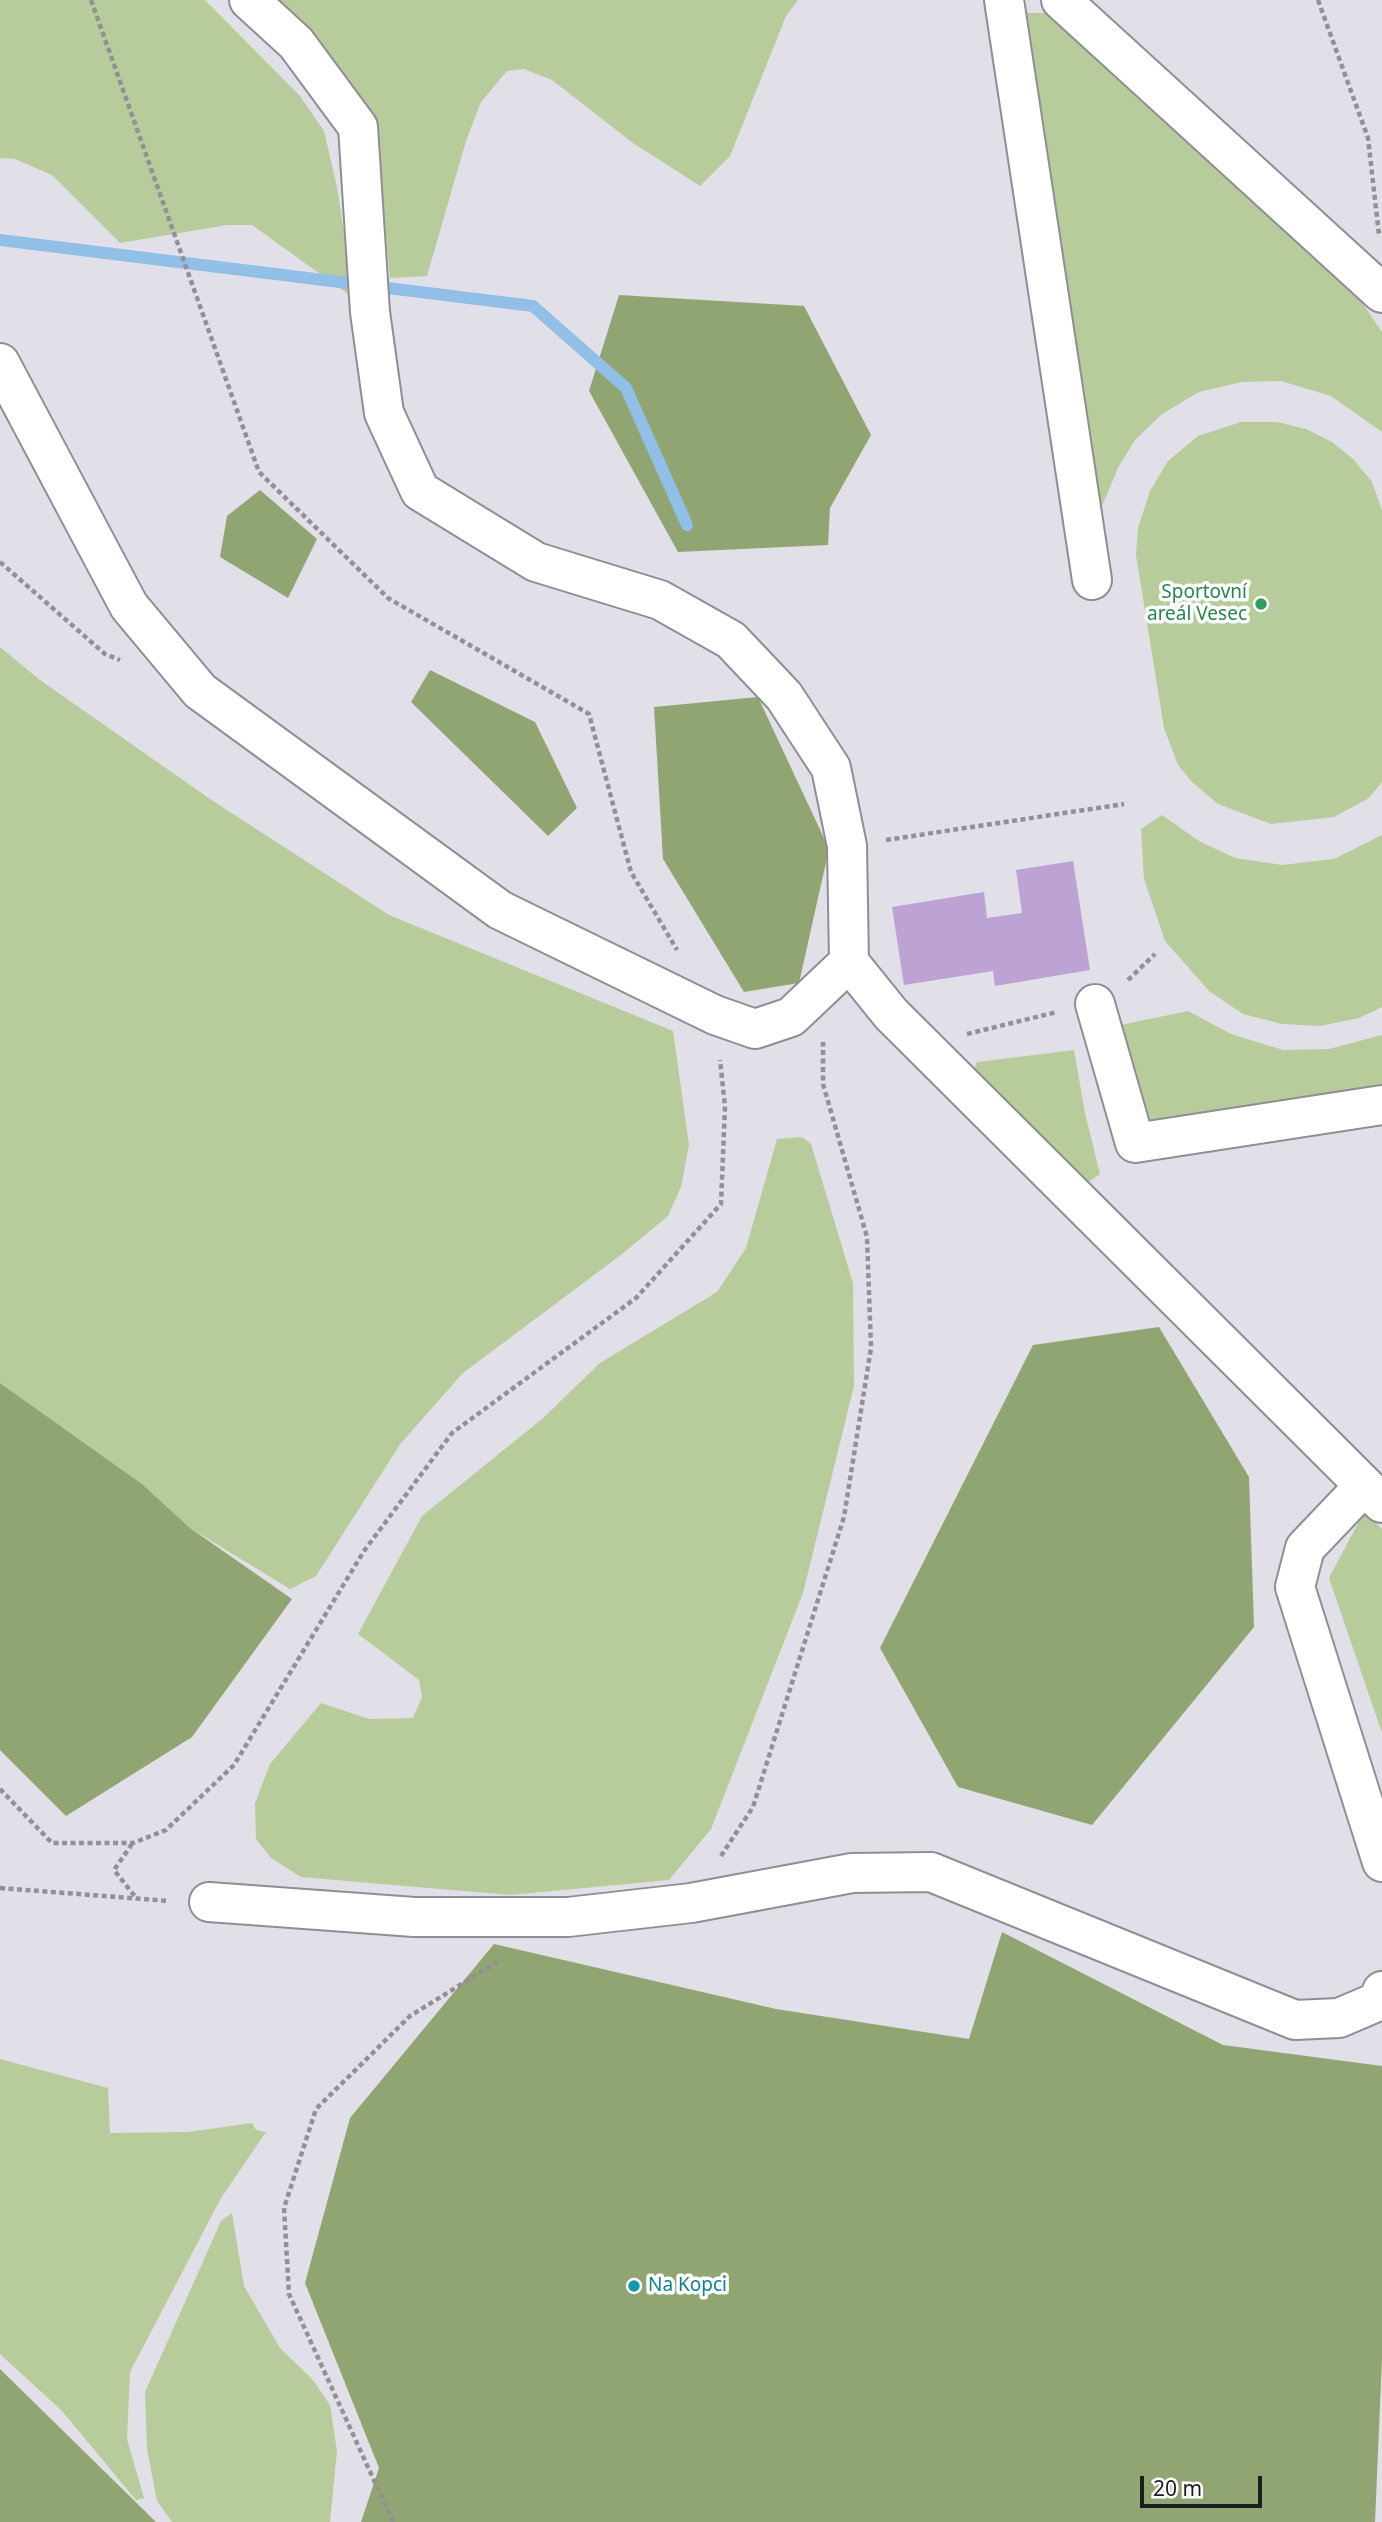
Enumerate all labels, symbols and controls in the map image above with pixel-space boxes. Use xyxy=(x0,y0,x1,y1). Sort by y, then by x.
place label: Sportovní areál Vesec xyxy=(1147,582,1247,626)
marker: Sportovní areál Vesec xyxy=(1253,596,1269,612)
place label: Na Kopci xyxy=(648,2275,727,2297)
marker: Na Kopci xyxy=(626,2278,642,2294)
scale bar xyxy=(1144,2462,1266,2506)
text: 20 m xyxy=(1153,2474,1202,2502)

